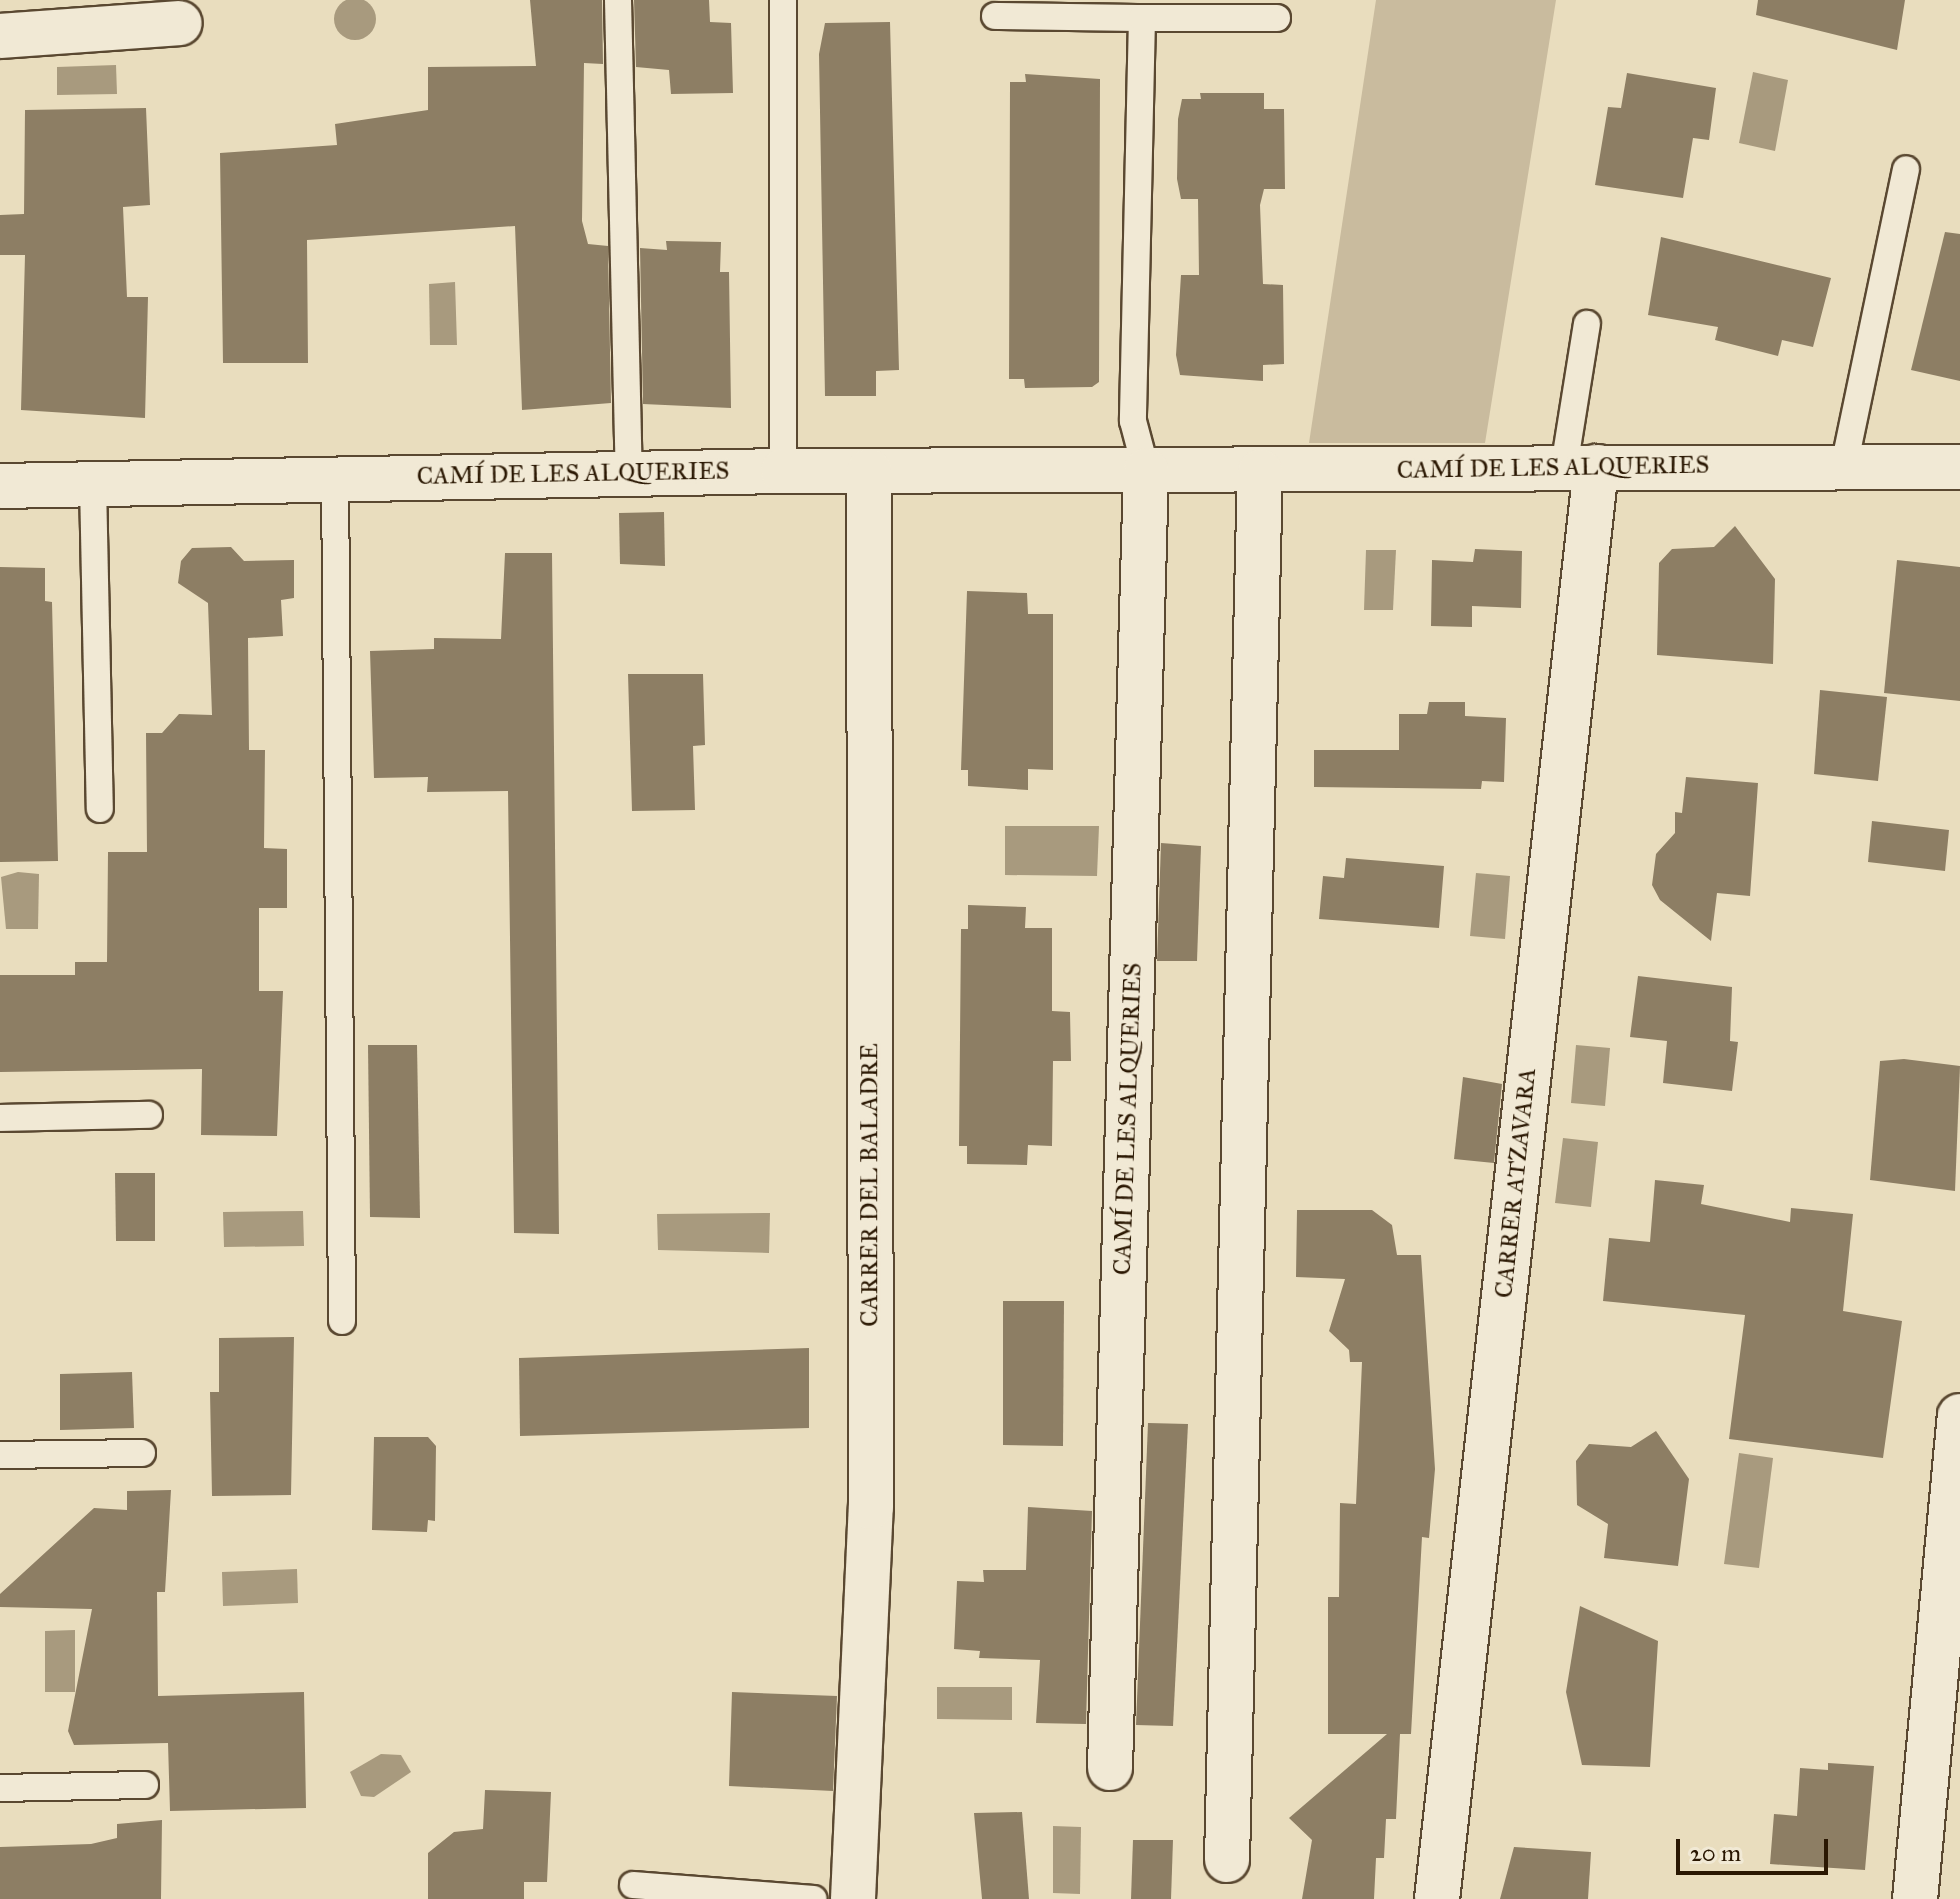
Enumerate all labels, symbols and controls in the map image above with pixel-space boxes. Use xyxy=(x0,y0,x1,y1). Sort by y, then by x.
street label: CAMÍ DE LES ALQUERIES xyxy=(1397,451,1709,485)
street label: CAMÍ DE LES ALQUERIES xyxy=(417,457,729,491)
street label: CAMÍ DE LES ALQUERIES xyxy=(1108,962,1148,1276)
street label: CARRER DEL BALADRE xyxy=(856,1043,884,1327)
street label: CARRER ATZAVARA xyxy=(1490,1067,1542,1299)
scale bar xyxy=(1680,1823,1832,1873)
text: 20 m xyxy=(1690,1838,1741,1868)

